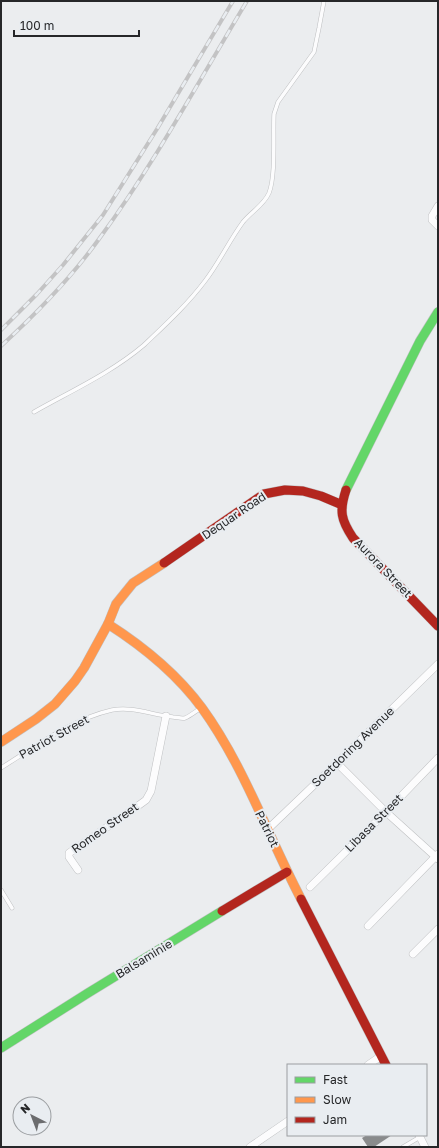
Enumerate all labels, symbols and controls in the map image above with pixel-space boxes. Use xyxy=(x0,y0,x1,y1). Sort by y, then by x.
scale bar xyxy=(14,12,139,38)
text: 100 m xyxy=(20,18,54,33)
street label: Dequar Road xyxy=(199,489,269,542)
street label: Aurora Street xyxy=(351,535,416,601)
street label: Soetdoring Avenue xyxy=(308,703,397,790)
street label: Patriot Street xyxy=(16,711,92,762)
street label: Libasa Street xyxy=(342,790,406,855)
street label: Romeo Street xyxy=(68,799,141,856)
street label: Patriot xyxy=(252,808,283,850)
street label: Balsaminie xyxy=(113,936,175,981)
legend xyxy=(287,1064,427,1136)
text: Fast xyxy=(323,1072,348,1087)
text: Slow xyxy=(323,1092,351,1107)
north arrow xyxy=(12,1096,52,1136)
text: N xyxy=(18,1101,32,1116)
text: Jam xyxy=(323,1112,347,1127)

